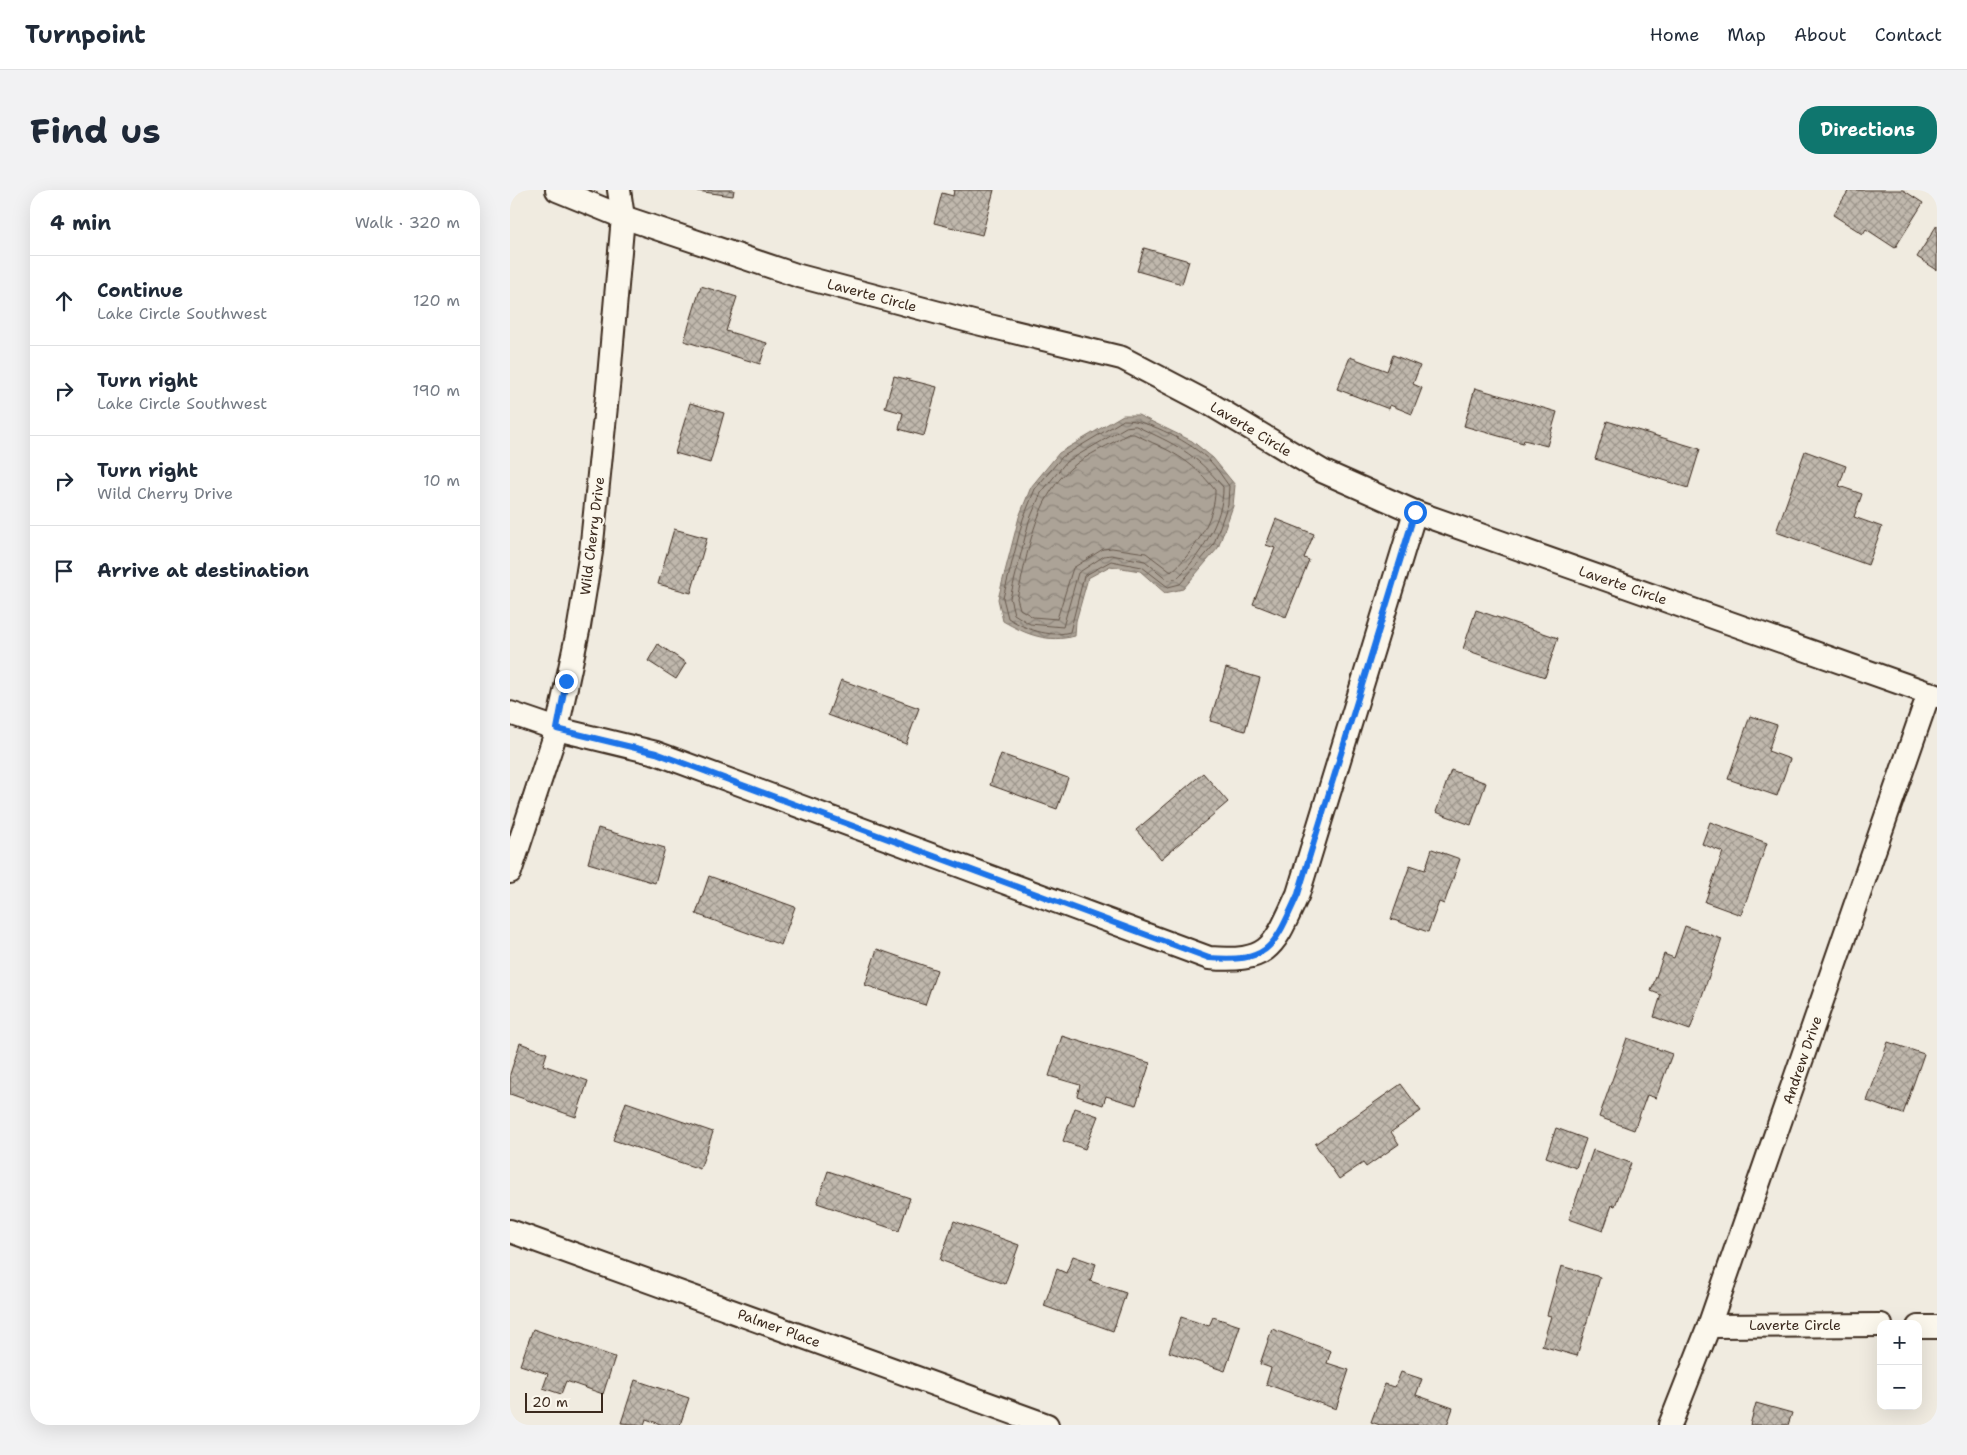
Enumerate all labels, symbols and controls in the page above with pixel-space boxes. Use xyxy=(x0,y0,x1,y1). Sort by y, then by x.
text: Turnpoint xyxy=(25,19,146,51)
text: Home xyxy=(1650,23,1699,47)
text: Map xyxy=(1727,23,1766,47)
text: About xyxy=(1794,23,1847,47)
text: Contact xyxy=(1875,23,1942,47)
button: Directions xyxy=(1799,106,1937,154)
text: Find us xyxy=(30,107,161,154)
text: 4 min xyxy=(50,209,111,237)
text: Walk · 320 m xyxy=(355,212,460,233)
street label: Laverte Circle xyxy=(825,274,919,316)
text: Continue xyxy=(97,278,183,303)
icon: ahead xyxy=(50,287,78,315)
text: 120 m xyxy=(413,290,460,311)
text: Lake Circle Southwest xyxy=(97,303,267,324)
text: Turn right xyxy=(97,368,198,393)
icon: right xyxy=(50,377,78,405)
text: 190 m xyxy=(413,380,460,401)
text: Lake Circle Southwest xyxy=(97,393,267,414)
street label: Laverte Circle xyxy=(1207,398,1295,460)
text: Turn right xyxy=(97,458,198,483)
icon: right xyxy=(50,467,78,495)
text: 10 m xyxy=(423,470,460,491)
street label: Wild Cherry Drive xyxy=(576,476,608,596)
text: Wild Cherry Drive xyxy=(97,483,233,504)
route start xyxy=(1404,501,1427,524)
icon: arrive xyxy=(50,557,78,585)
text: Arrive at destination xyxy=(97,558,309,583)
street label: Laverte Circle xyxy=(1577,562,1670,609)
route end xyxy=(555,670,578,693)
street label: Andrew Drive xyxy=(1778,1013,1826,1106)
street label: Palmer Place xyxy=(735,1305,823,1351)
street label: Laverte Circle xyxy=(1749,1316,1841,1334)
map controls xyxy=(1877,1320,1922,1410)
button: + xyxy=(1877,1320,1922,1365)
button: − xyxy=(1877,1365,1922,1410)
scale bar xyxy=(525,1390,602,1413)
text: 20 m xyxy=(532,1393,568,1411)

